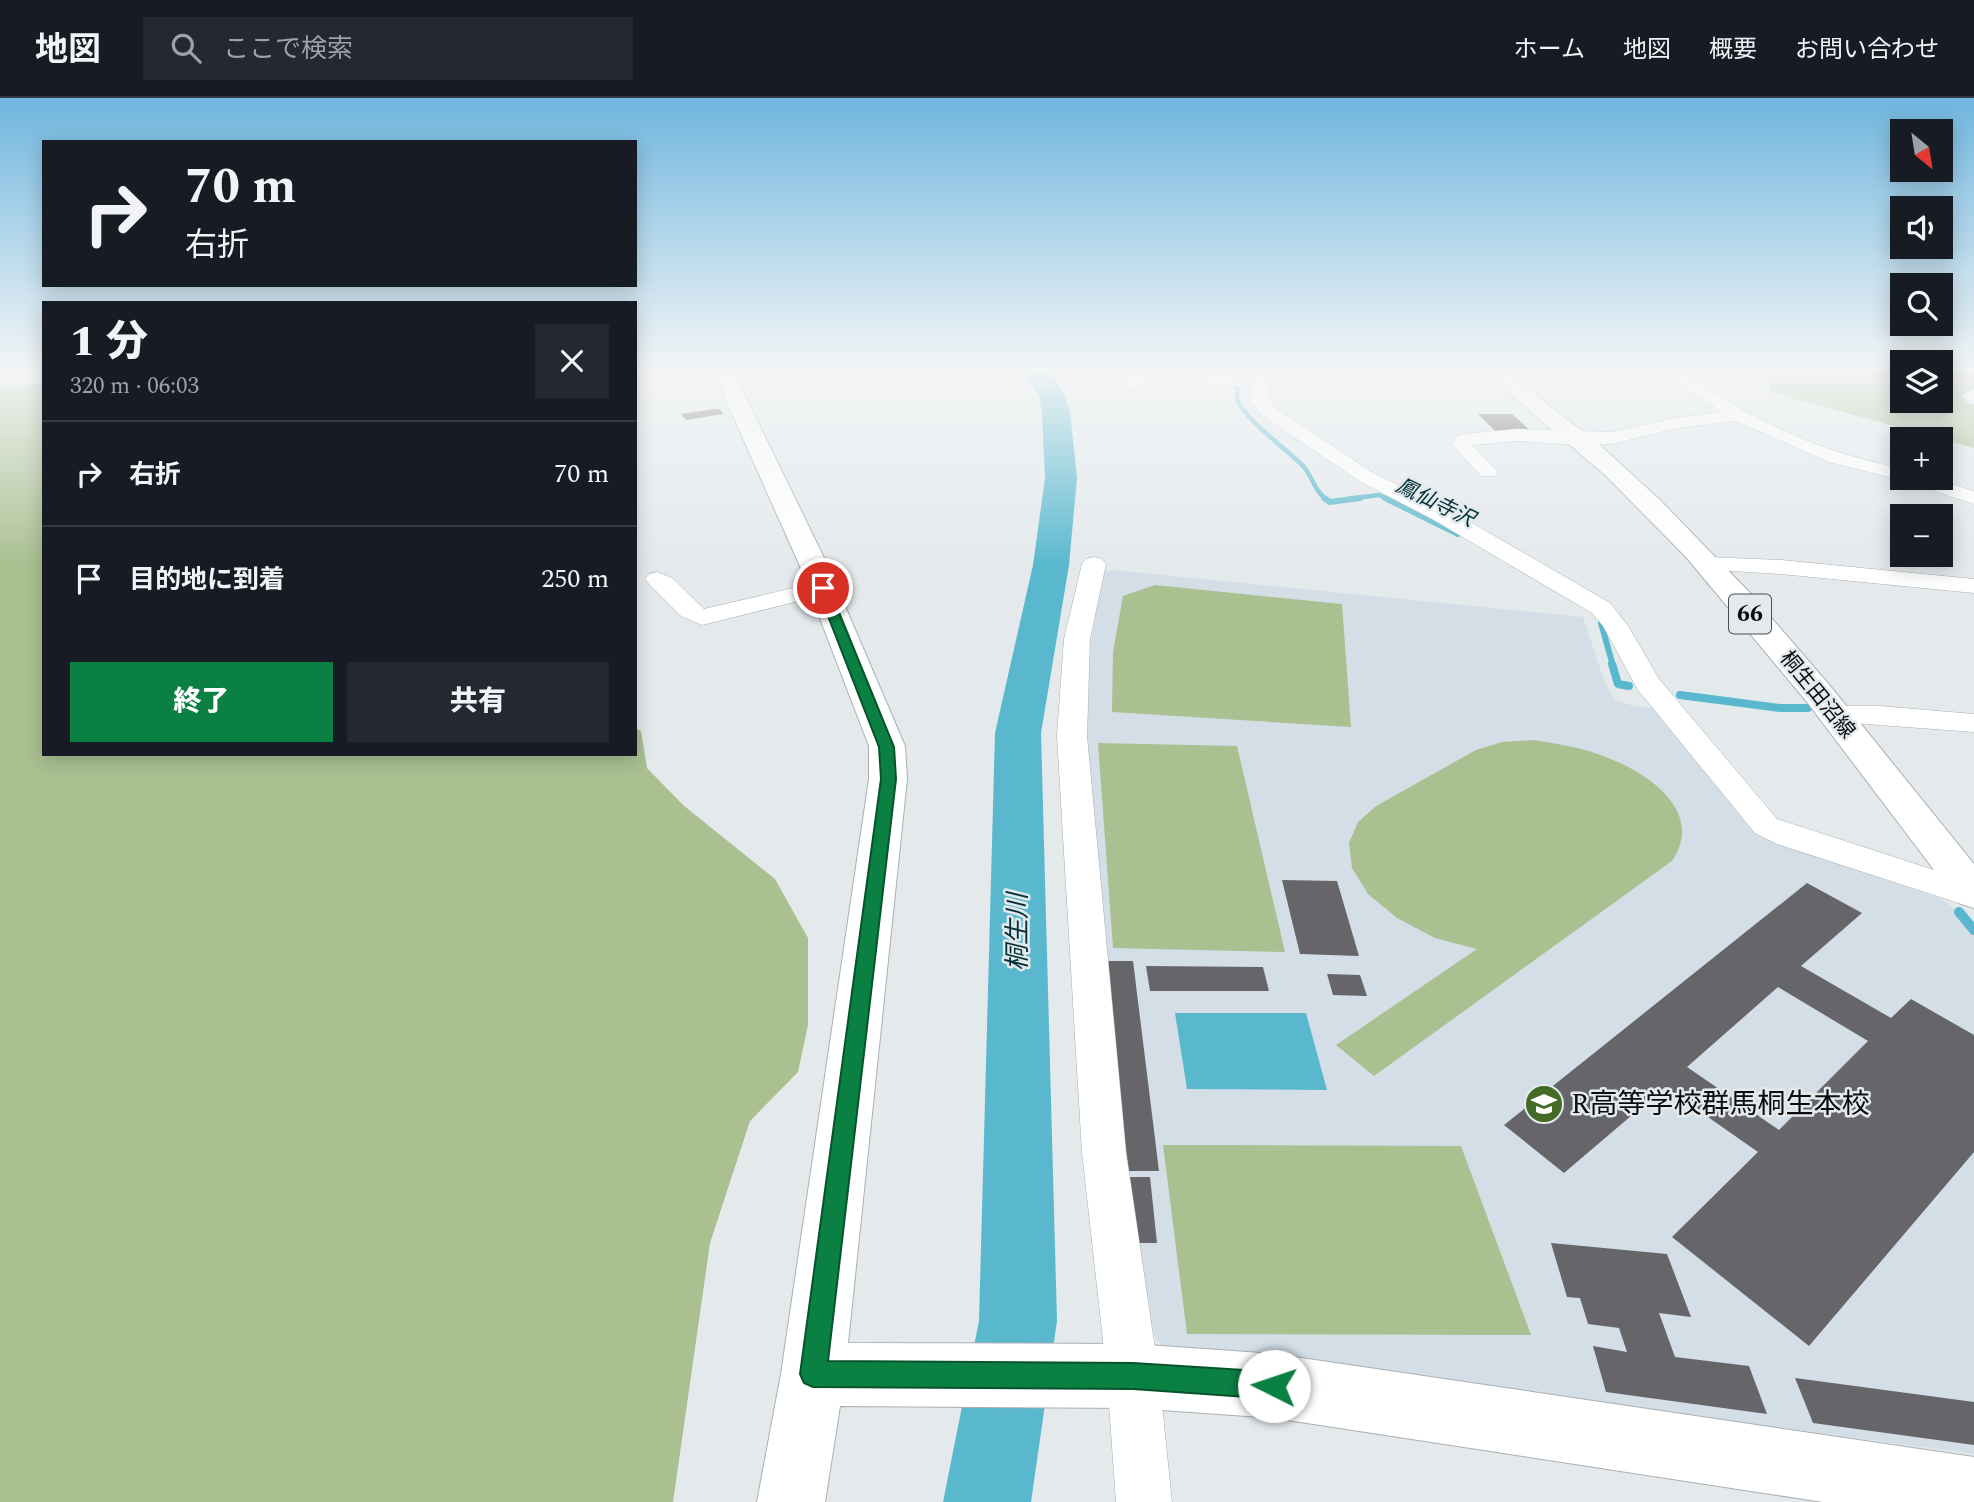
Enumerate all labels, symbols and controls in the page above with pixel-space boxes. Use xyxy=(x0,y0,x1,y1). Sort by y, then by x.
search box xyxy=(143,17,633,80)
text: 地図 xyxy=(35,25,101,75)
icon: search xyxy=(167,29,205,67)
text: ここで検索 xyxy=(223,29,353,69)
text: ホーム xyxy=(1514,32,1585,68)
text: 地図 xyxy=(1623,32,1671,68)
text: 概要 xyxy=(1709,32,1757,68)
text: お問い合わせ xyxy=(1795,32,1939,68)
north arrow xyxy=(1890,119,1953,182)
map controls xyxy=(1890,119,1953,567)
text: 70 m xyxy=(185,150,296,225)
icon: right xyxy=(70,168,161,259)
button: sound xyxy=(1890,196,1953,259)
text: 右折 xyxy=(185,221,249,270)
button: search xyxy=(1890,273,1953,336)
text: 1 分 xyxy=(70,311,148,374)
button: close xyxy=(535,324,609,398)
button: layers xyxy=(1890,350,1953,413)
text: 320 m · 06:03 xyxy=(70,369,199,404)
button: + xyxy=(1890,427,1953,490)
text: 70 m xyxy=(554,454,609,494)
icon: right xyxy=(70,455,108,493)
text: 右折 xyxy=(129,455,181,495)
water label: 鳳仙寺沢 xyxy=(1390,470,1482,537)
button: − xyxy=(1890,504,1953,567)
pin xyxy=(793,558,853,618)
text: 250 m xyxy=(541,559,609,599)
icon: arrive xyxy=(70,560,108,598)
text: 目的地に到着 xyxy=(129,560,285,600)
icon: arrive xyxy=(804,569,842,607)
road number: 66 xyxy=(1729,594,1771,634)
street label: 桐生田沼線 xyxy=(1772,644,1862,746)
button: 終了 xyxy=(70,662,333,742)
button: 共有 xyxy=(347,662,609,742)
water label: 桐生川 xyxy=(998,890,1038,971)
school or university icon: R高等学校群馬桐生本校 xyxy=(1523,1083,1565,1125)
place label: R高等学校群馬桐生本校 xyxy=(1571,1083,1870,1126)
position arrow xyxy=(1237,1349,1311,1423)

